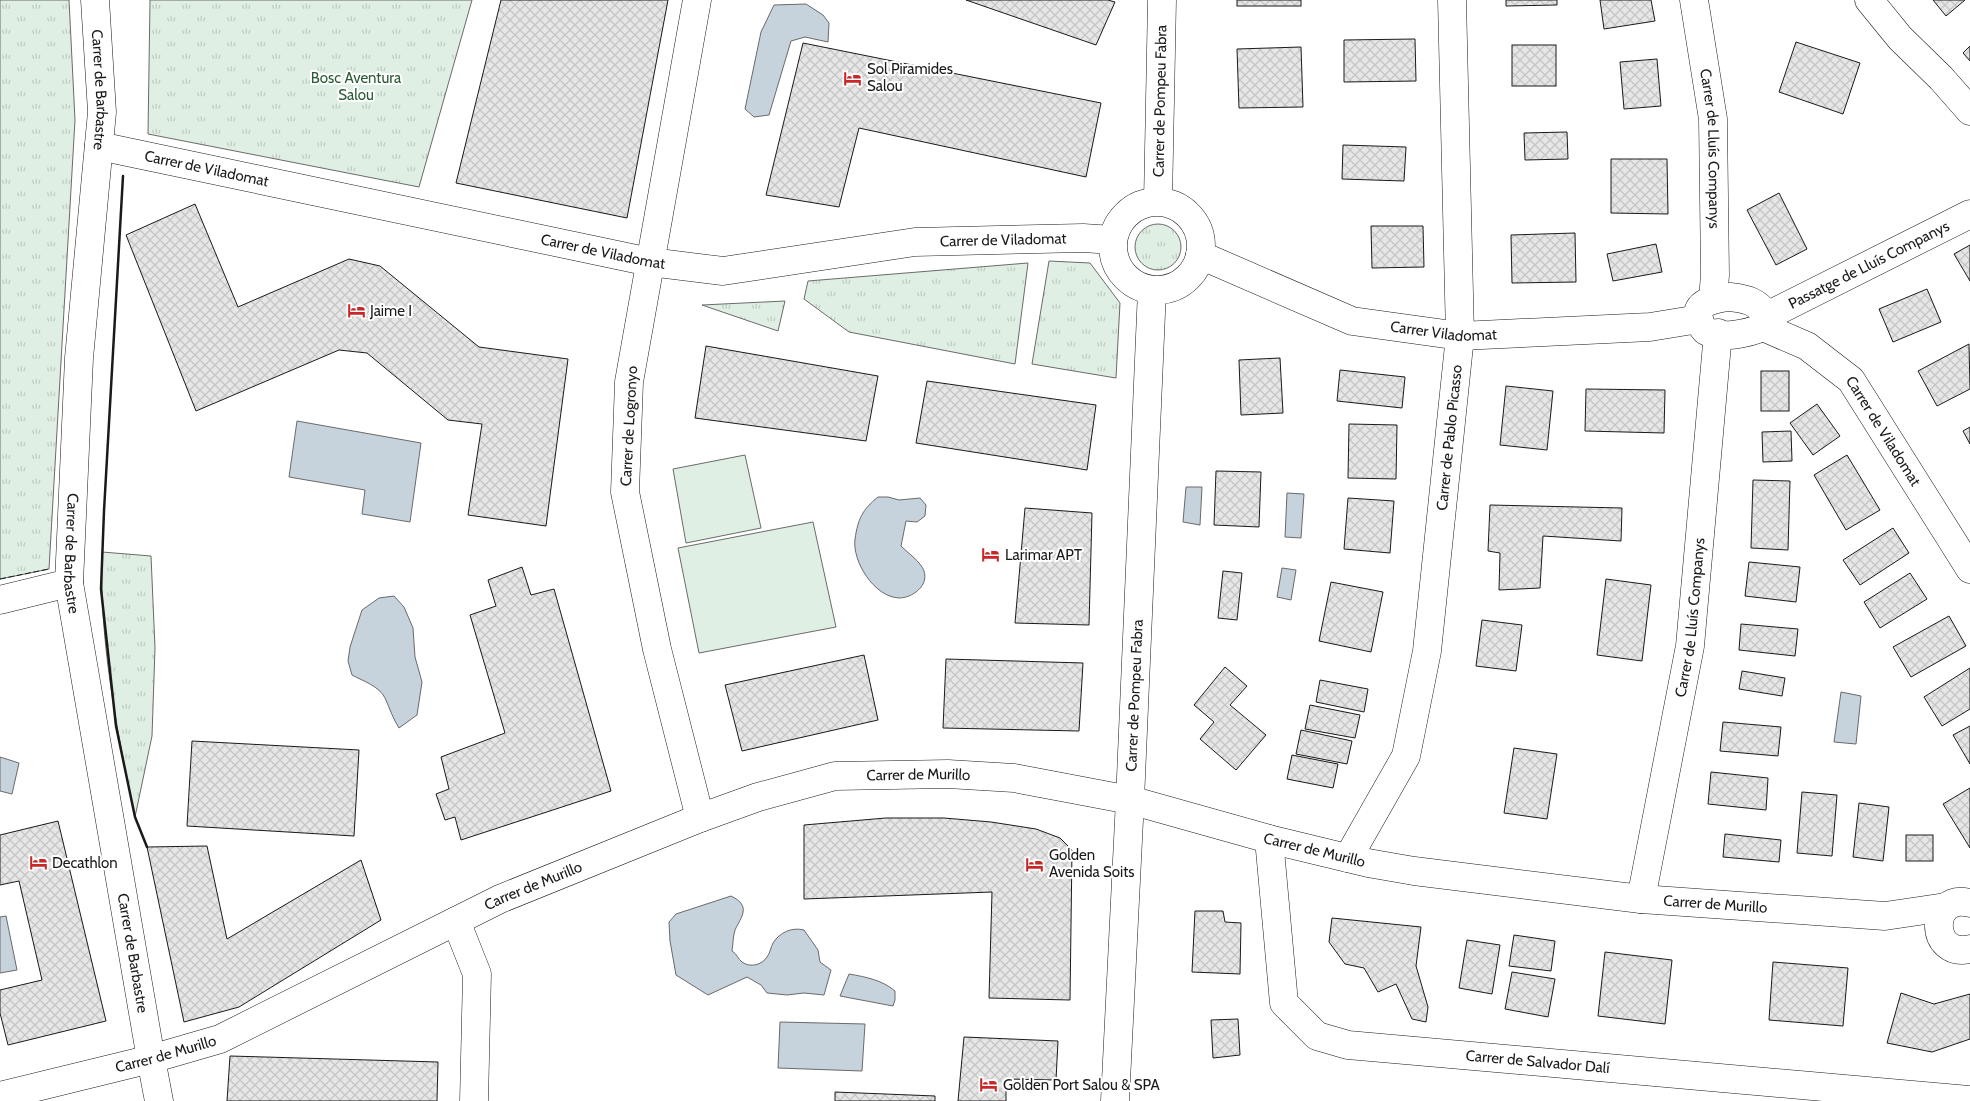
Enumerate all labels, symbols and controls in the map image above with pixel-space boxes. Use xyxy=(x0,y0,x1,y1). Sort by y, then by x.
street label: Carrer de Pompeu Fabra xyxy=(1149,24,1171,177)
street label: Carrer de Barbastre xyxy=(88,29,111,151)
place label: Sol Piramides Salou xyxy=(867,60,953,95)
street label: Carrer de Lluís Companys xyxy=(1696,67,1723,229)
hotel icon: Sol Piramides Salou xyxy=(843,68,863,88)
park label: Bosc Aventura Salou xyxy=(311,69,402,104)
street label: Carrer de Viladomat xyxy=(143,147,270,191)
street label: Passatge de Lluís Companys xyxy=(1785,217,1952,313)
street label: Carrer de Viladomat xyxy=(940,229,1067,250)
street label: Carrer de Viladomat xyxy=(539,230,666,273)
hotel icon: Jaime I xyxy=(346,301,366,321)
place label: Jaime I xyxy=(369,302,412,320)
street label: Carrer Viladomat xyxy=(1389,317,1497,345)
street label: Carrer de Pablo Picasso xyxy=(1433,364,1466,511)
street label: Carrer de Logronyo xyxy=(617,365,641,487)
street label: Carrer de Viladomat xyxy=(1842,373,1925,490)
street label: Carrer de Barbastre xyxy=(60,493,83,615)
street label: Carrer de Lluís Companys xyxy=(1671,537,1709,699)
hotel icon: Larimar APT xyxy=(981,545,1001,565)
place label: Larimar APT xyxy=(1005,546,1082,564)
street label: Carrer de Pompeu Fabra xyxy=(1122,618,1147,772)
street label: Carrer de Murillo xyxy=(866,765,971,784)
street label: Carrer de Murillo xyxy=(1262,829,1367,871)
place label: Golden Avenida Soits xyxy=(1049,846,1135,881)
hotel icon: Decathlon xyxy=(28,853,48,873)
place label: Decathlon xyxy=(52,854,118,872)
hotel icon: Golden Avenida Soits xyxy=(1025,854,1045,874)
street label: Carrer de Murillo xyxy=(481,858,585,914)
street label: Carrer de Barbastre xyxy=(114,892,152,1014)
street label: Carrer de Murillo xyxy=(1663,892,1768,917)
street label: Carrer de Murillo xyxy=(113,1032,218,1076)
street label: Carrer de Salvador Dalí xyxy=(1465,1046,1610,1077)
hotel icon: Golden Port Salou & SPA xyxy=(979,1075,999,1095)
place label: Golden Port Salou & SPA xyxy=(1003,1076,1160,1094)

